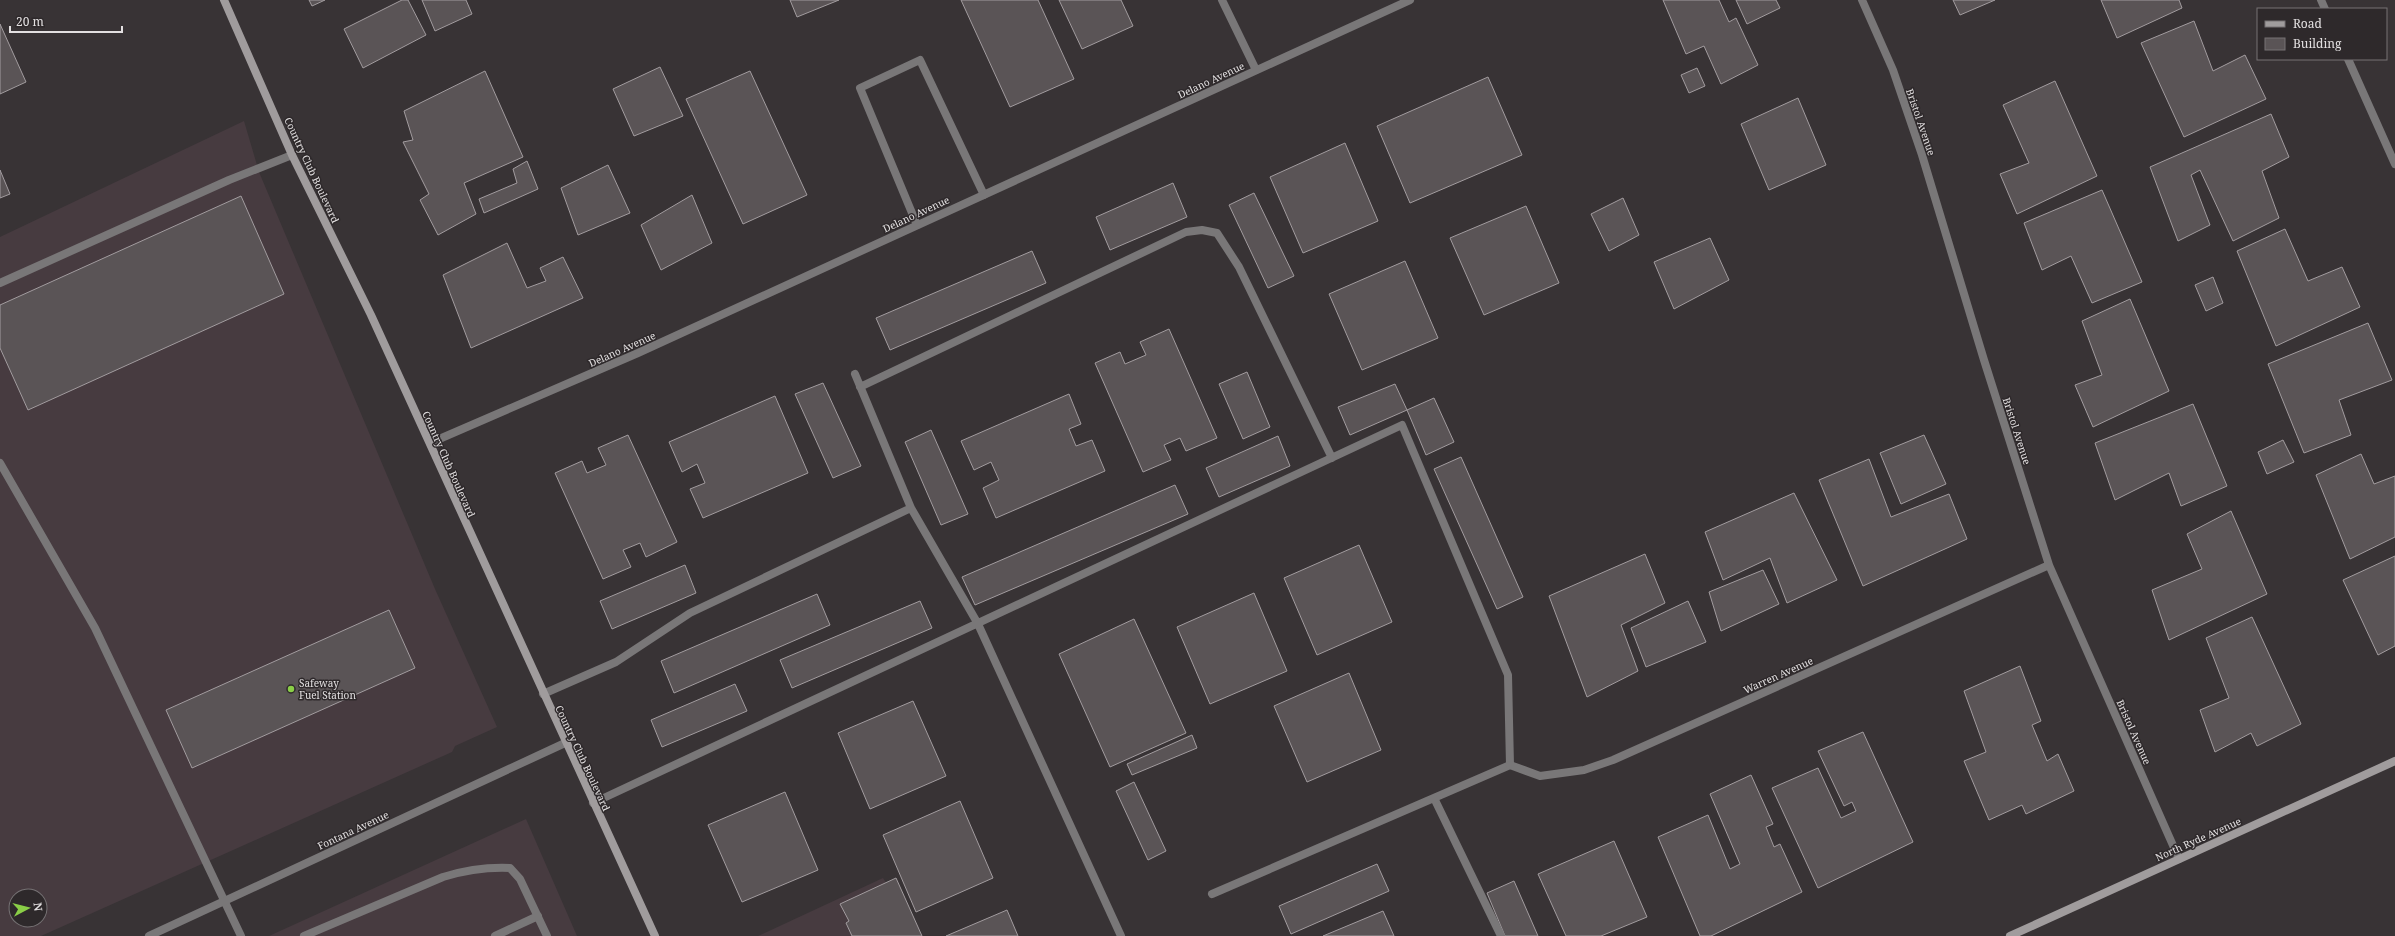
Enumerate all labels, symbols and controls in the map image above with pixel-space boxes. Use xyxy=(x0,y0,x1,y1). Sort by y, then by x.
scale bar xyxy=(10,8,122,34)
legend xyxy=(2257,8,2387,60)
text: 20 m xyxy=(16,13,44,30)
text: Road xyxy=(2293,15,2323,32)
text: Building xyxy=(2293,35,2342,52)
street label: Delano Avenue xyxy=(1175,58,1247,102)
street label: Bristol Avenue xyxy=(1903,87,1939,157)
street label: Country Club Boulevard xyxy=(281,115,343,225)
street label: Delano Avenue xyxy=(880,192,952,236)
street label: Delano Avenue xyxy=(586,328,658,370)
street label: Bristol Avenue xyxy=(2000,396,2034,466)
street label: Country Club Boulevard xyxy=(419,409,479,519)
street label: Warren Avenue xyxy=(1741,653,1815,697)
place label: Safeway Fuel Station xyxy=(299,676,356,702)
marker: Safeway Fuel Station xyxy=(286,684,296,694)
street label: Bristol Avenue xyxy=(2113,697,2155,767)
street label: Country Club Boulevard xyxy=(552,703,614,813)
street label: Fontana Avenue xyxy=(315,807,391,853)
street label: North Ryde Avenue xyxy=(2153,814,2243,864)
north arrow xyxy=(8,888,48,928)
text: N xyxy=(30,902,46,912)

